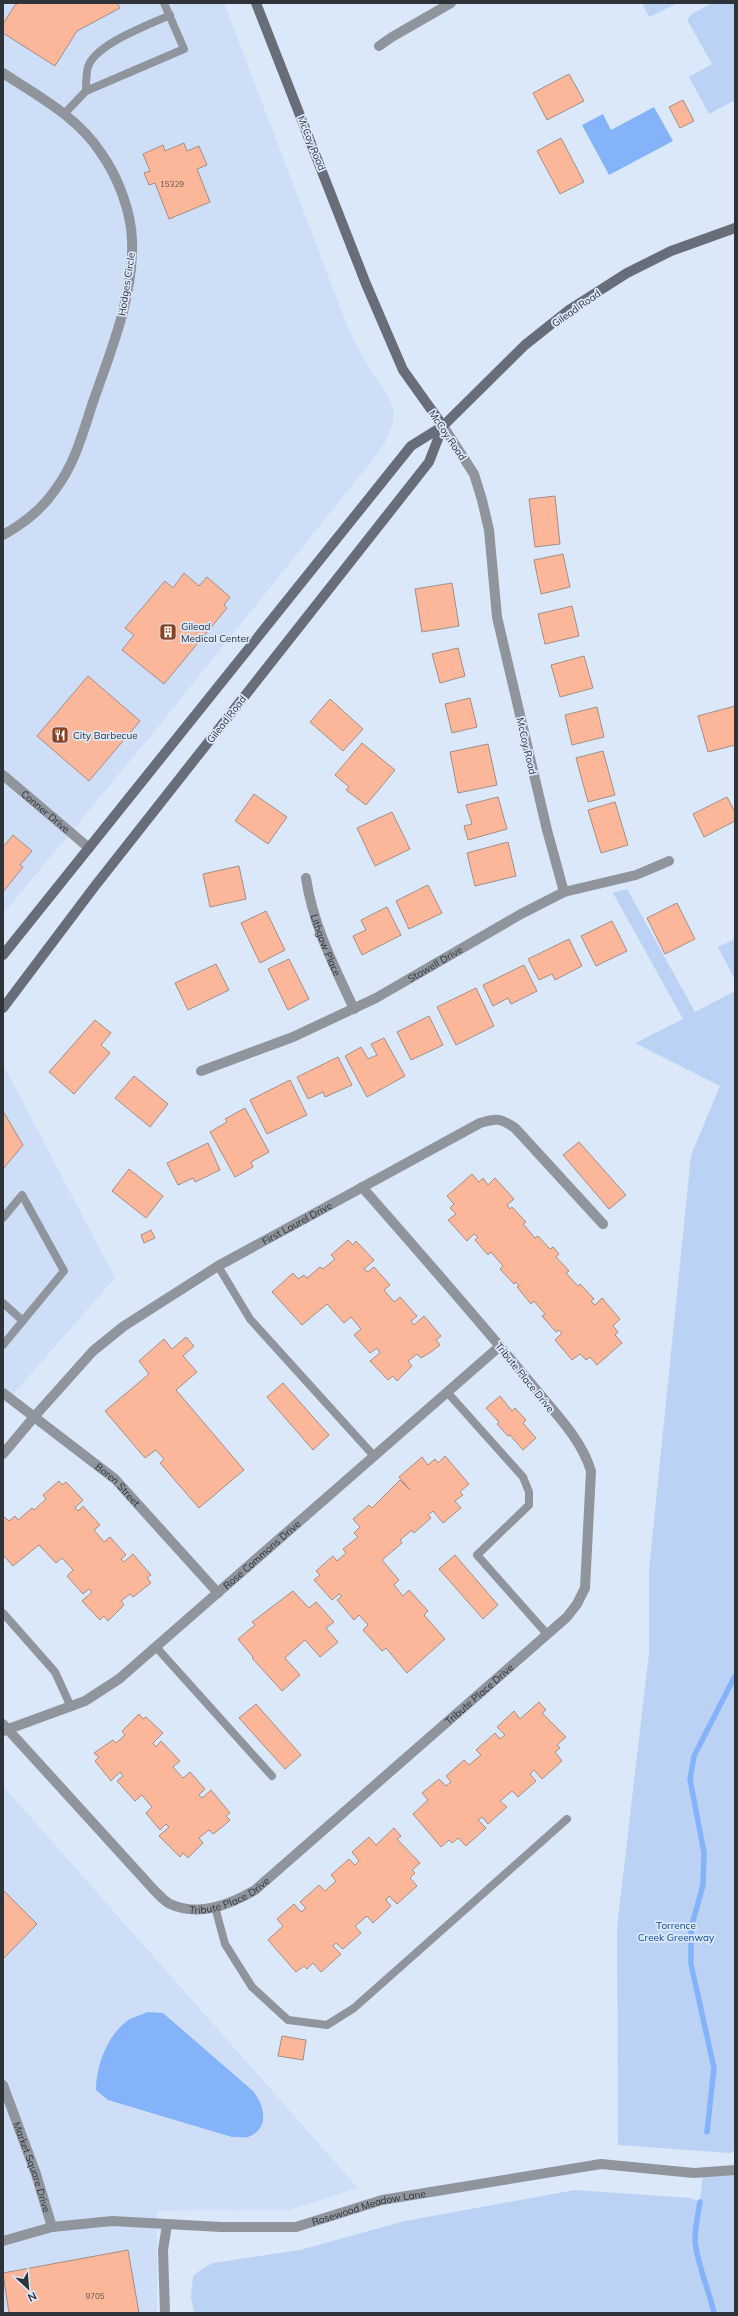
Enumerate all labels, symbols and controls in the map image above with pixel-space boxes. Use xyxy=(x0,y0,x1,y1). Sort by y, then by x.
street label: McCoy Road xyxy=(295,114,328,173)
house number: 15329 xyxy=(160,179,184,189)
street label: Hodges Circle xyxy=(115,251,138,317)
street label: Gilead Road xyxy=(549,287,603,330)
street label: McCoy Road xyxy=(426,408,469,463)
place label: Gilead Medical Center xyxy=(181,620,250,645)
building icon: Gilead Medical Center xyxy=(158,622,178,642)
street label: Gilead Road xyxy=(204,693,249,746)
street label: McCoy Road xyxy=(514,716,539,776)
restaurant icon: City Barbecue xyxy=(50,725,70,745)
place label: City Barbecue xyxy=(73,729,138,742)
street label: Conner Drive xyxy=(18,787,72,836)
street label: Lithgow Place xyxy=(308,913,344,978)
street label: Stawell Drive xyxy=(405,943,465,985)
street label: First Laurel Drive xyxy=(260,1199,335,1248)
street label: Tribute Place Drive xyxy=(492,1340,557,1415)
street label: Boren Street xyxy=(92,1460,143,1510)
street label: Rose Commons Drive xyxy=(220,1517,303,1592)
street label: Tribute Place Drive xyxy=(442,1661,516,1728)
street label: Tribute Place Drive xyxy=(189,1874,272,1917)
park label: Torrence Creek Greenway xyxy=(638,1919,715,1944)
street label: Market Square Drive xyxy=(10,2120,53,2214)
street label: Rosewood Meadow Lane xyxy=(310,2187,427,2229)
north arrow xyxy=(8,2268,48,2308)
text: N xyxy=(26,2289,39,2305)
house number: 9705 xyxy=(85,2291,105,2301)

